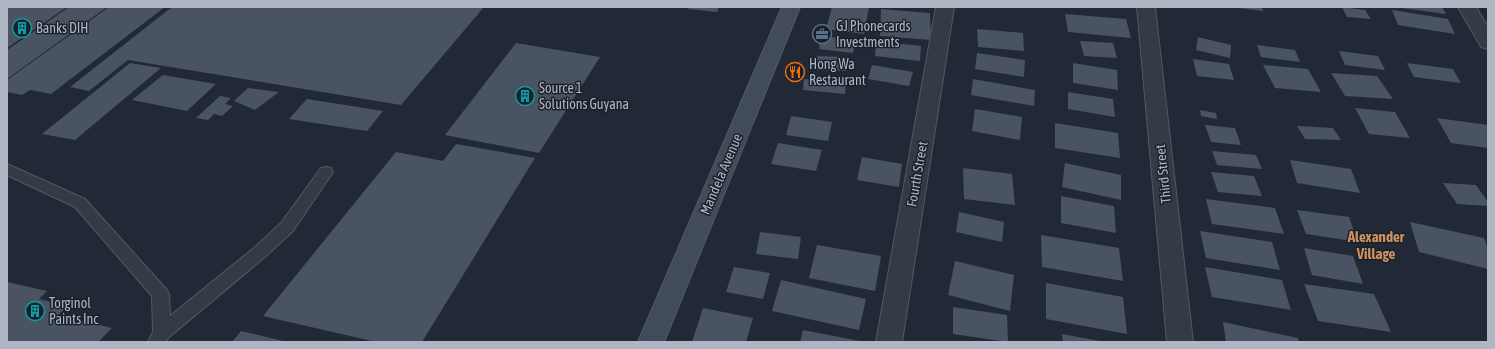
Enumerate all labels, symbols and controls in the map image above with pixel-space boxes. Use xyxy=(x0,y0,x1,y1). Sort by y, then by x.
building icon: Banks DIH xyxy=(11,17,33,39)
place label: GJ Phonecards Investments xyxy=(836,18,911,50)
place label: Banks DIH xyxy=(36,20,89,36)
office icon: GJ Phonecards Investments xyxy=(811,23,833,45)
place label: Hong Wa Restaurant xyxy=(809,56,866,88)
restaurant icon: Hong Wa Restaurant xyxy=(784,61,806,83)
place label: Source 1 Solutions Guyana xyxy=(539,80,629,112)
building icon: Source 1 Solutions Guyana xyxy=(514,85,536,107)
street label: Mandela Avenue xyxy=(697,131,745,217)
street label: Fourth Street xyxy=(903,140,931,208)
street label: Third Street xyxy=(1152,144,1174,204)
district label: Alexander Village xyxy=(1347,228,1405,262)
place label: Torginol Paints Inc xyxy=(49,295,99,327)
building icon: Torginol Paints Inc xyxy=(24,300,46,322)

